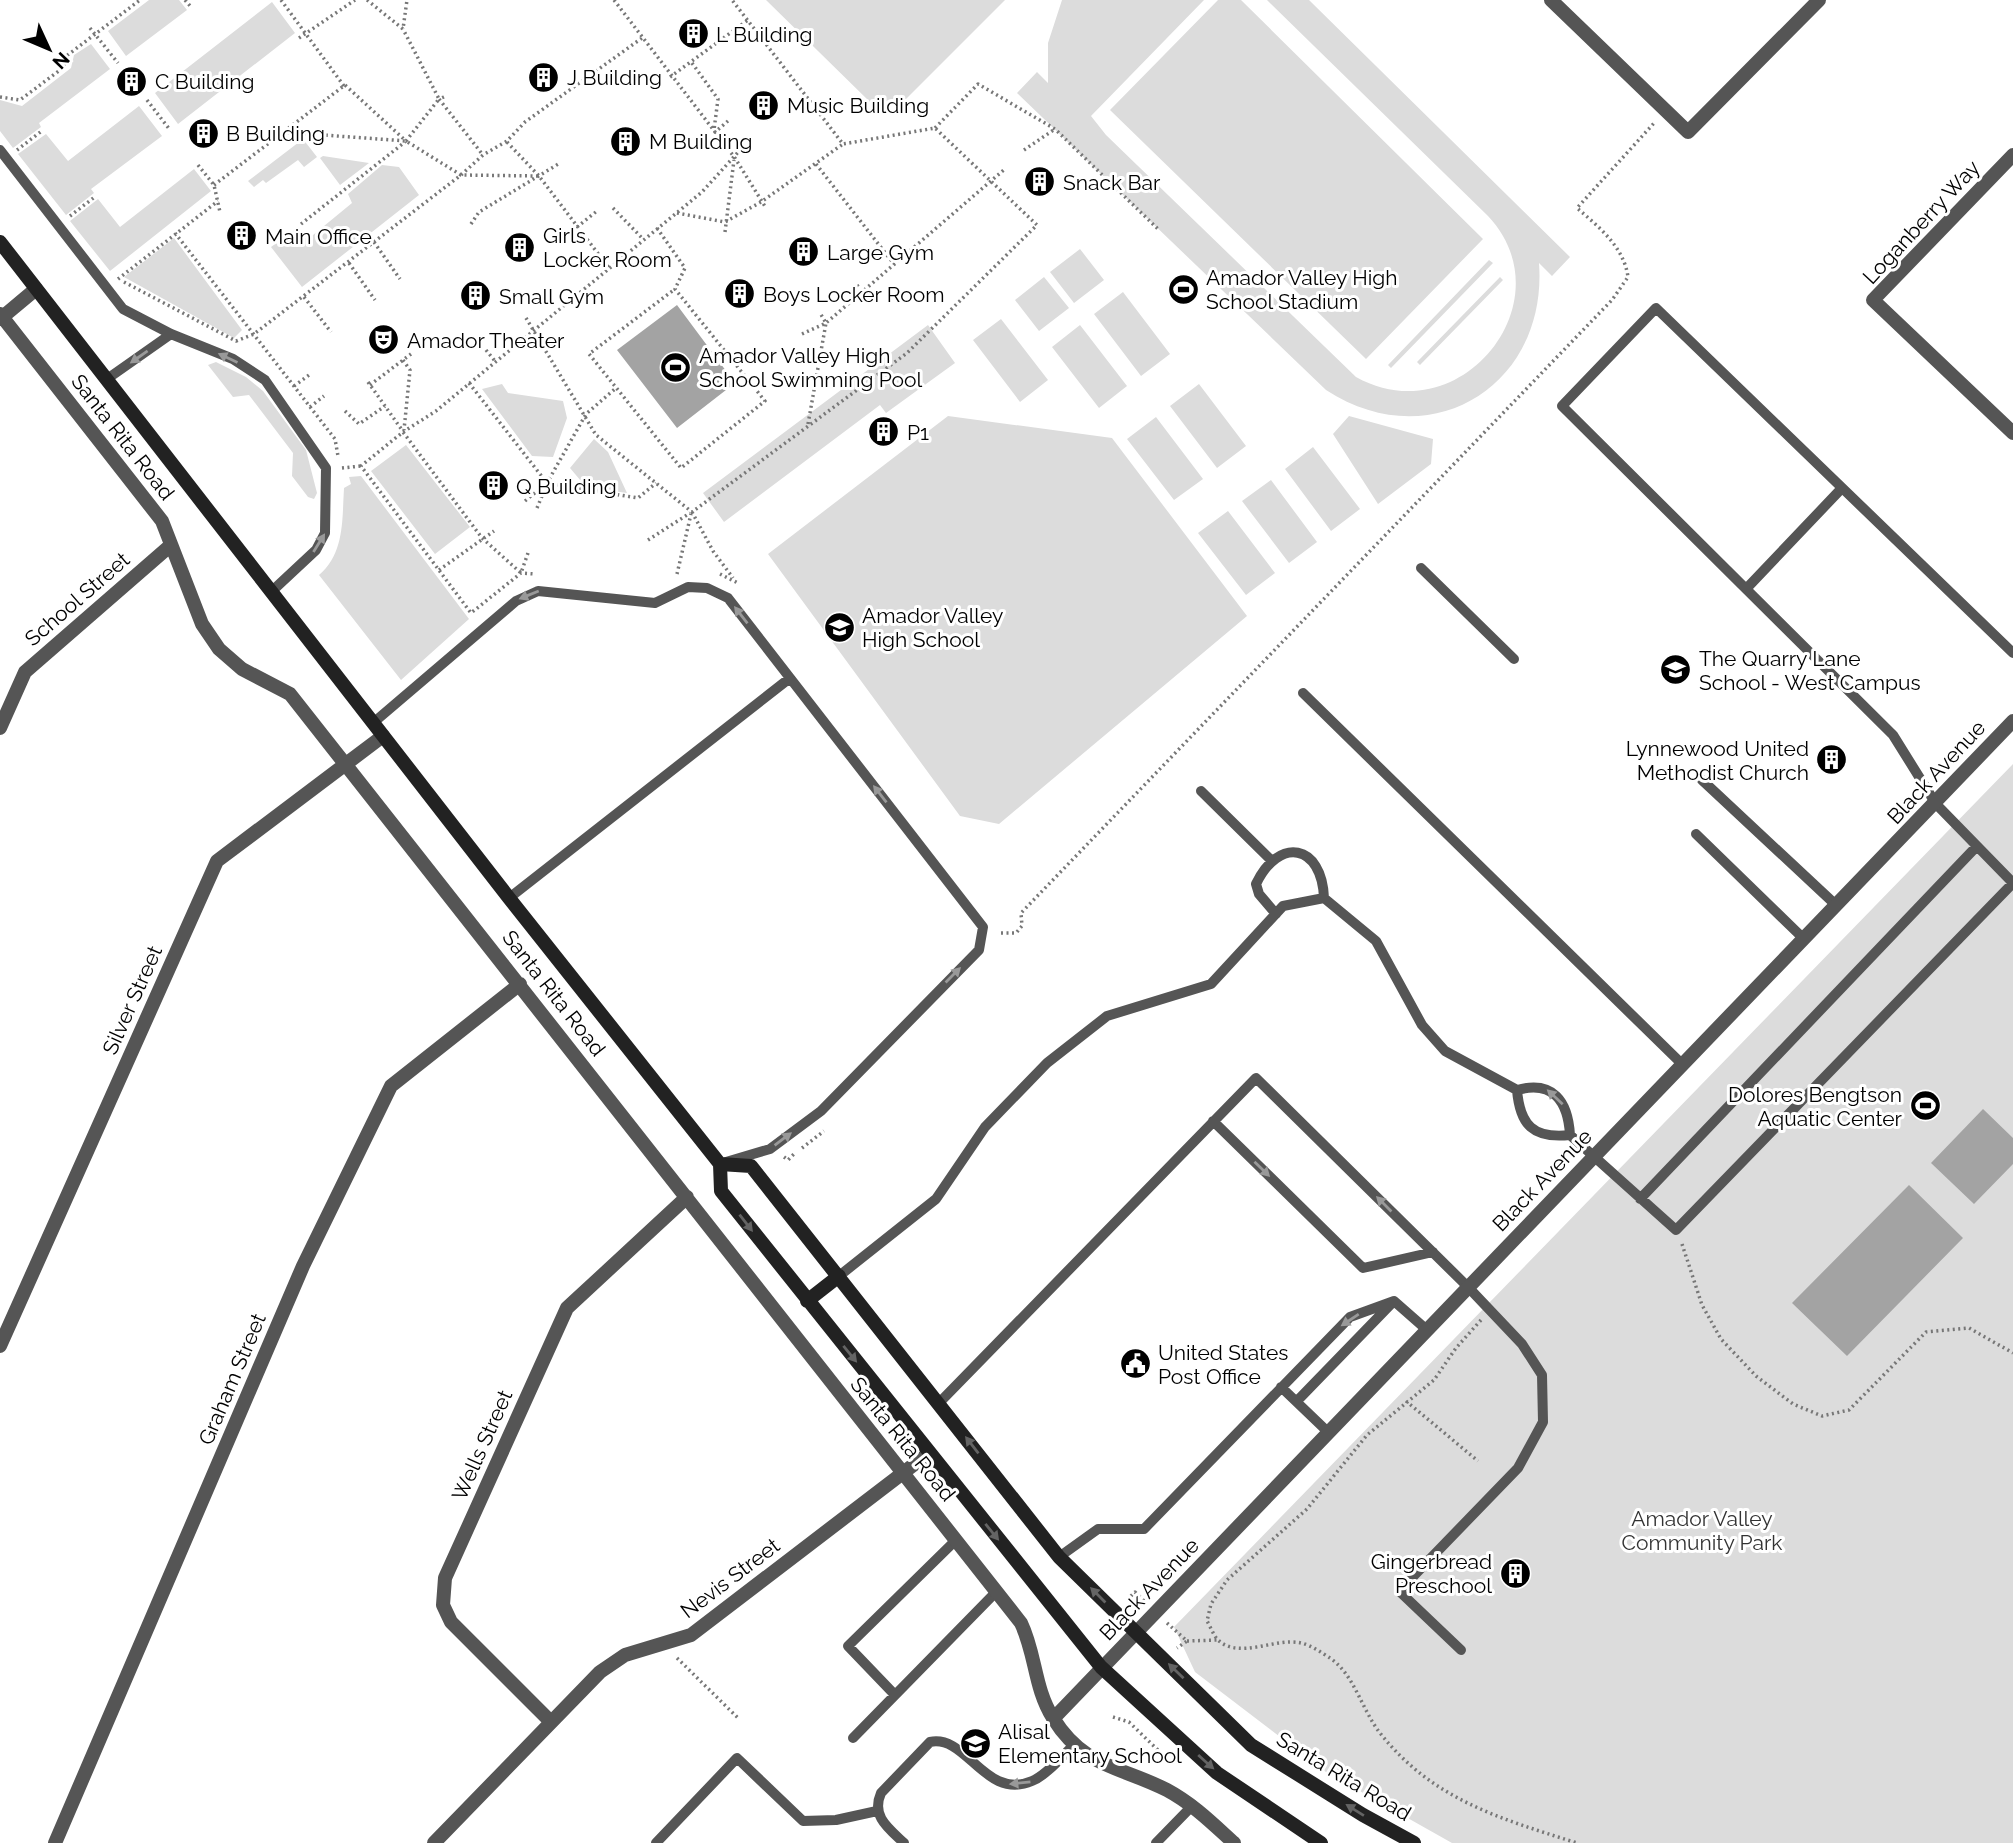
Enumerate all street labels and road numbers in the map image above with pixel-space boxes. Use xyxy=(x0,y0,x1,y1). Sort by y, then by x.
street label: Loganberry Way xyxy=(1857,155,1985,289)
street label: Santa Rita Road xyxy=(66,369,180,505)
street label: School Street xyxy=(20,547,134,651)
street label: Black Avenue xyxy=(1882,715,1990,829)
street label: Santa Rita Road xyxy=(497,925,611,1061)
street label: Silver Street xyxy=(97,942,167,1058)
street label: Black Avenue xyxy=(1487,1124,1597,1236)
street label: Graham Street xyxy=(193,1310,271,1448)
street label: Santa Rita Road xyxy=(845,1372,961,1506)
street label: Wells Street xyxy=(447,1386,517,1504)
street label: Nevis Street xyxy=(676,1533,784,1623)
street label: Black Avenue xyxy=(1094,1533,1204,1645)
street label: Santa Rita Road xyxy=(1272,1726,1416,1826)

